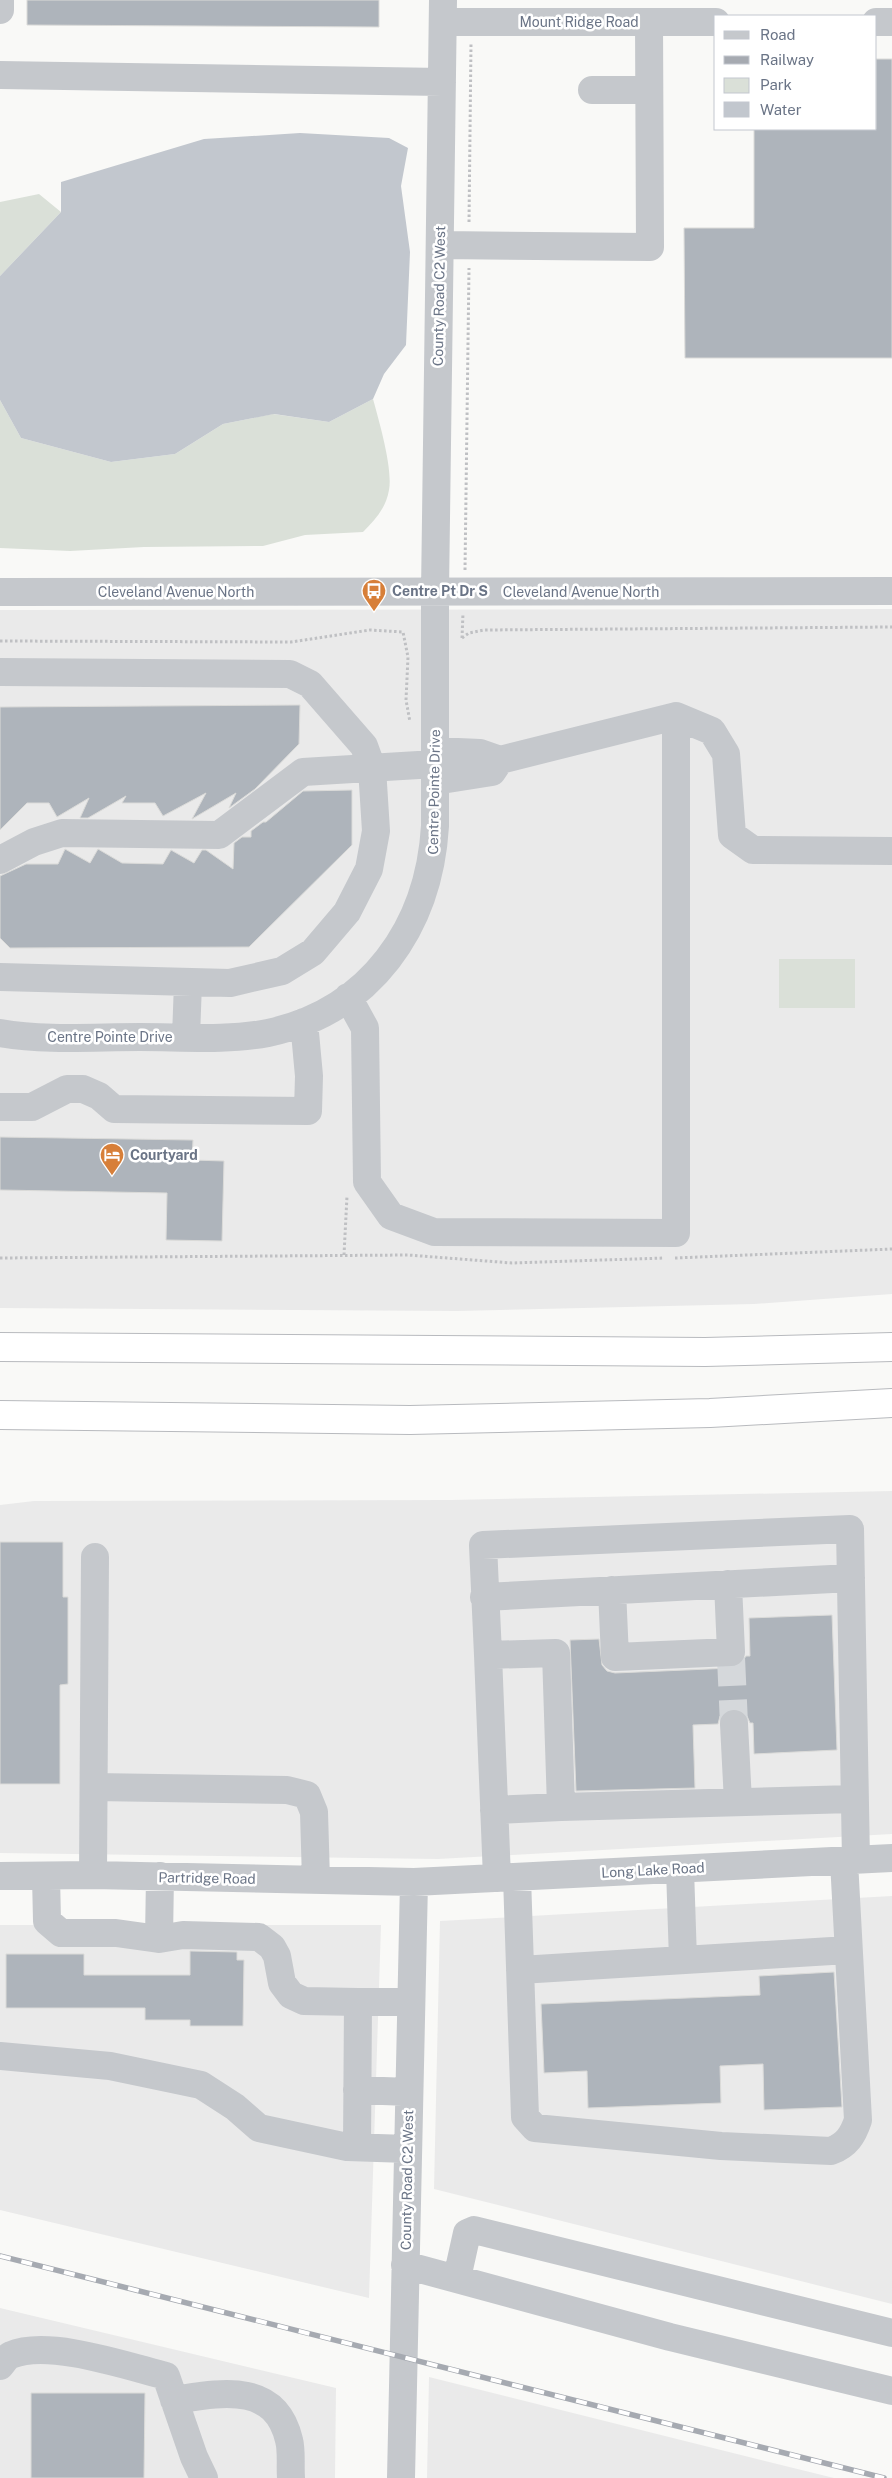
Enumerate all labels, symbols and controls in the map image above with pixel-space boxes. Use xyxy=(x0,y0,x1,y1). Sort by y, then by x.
street label: Mount Ridge Road xyxy=(519,14,639,30)
legend xyxy=(714,15,877,130)
text: Road xyxy=(760,26,796,43)
text: Railway xyxy=(760,51,814,68)
text: Park xyxy=(760,76,792,93)
text: Water xyxy=(760,101,802,118)
street label: County Road C2 West xyxy=(430,226,448,366)
bus stop icon: Centre Pt Dr S xyxy=(361,578,387,612)
place label: Centre Pt Dr S xyxy=(392,583,488,599)
street label: Cleveland Avenue North xyxy=(98,584,254,600)
street label: Cleveland Avenue North xyxy=(503,584,659,600)
street label: Centre Pointe Drive xyxy=(425,729,443,855)
street label: Centre Pointe Drive xyxy=(47,1029,173,1045)
hotel icon: Courtyard xyxy=(99,1142,125,1176)
place label: Courtyard xyxy=(130,1147,198,1163)
street label: Long Lake Road xyxy=(601,1859,705,1881)
street label: Partridge Road xyxy=(158,1869,256,1887)
street label: County Road C2 West xyxy=(398,2110,416,2250)

